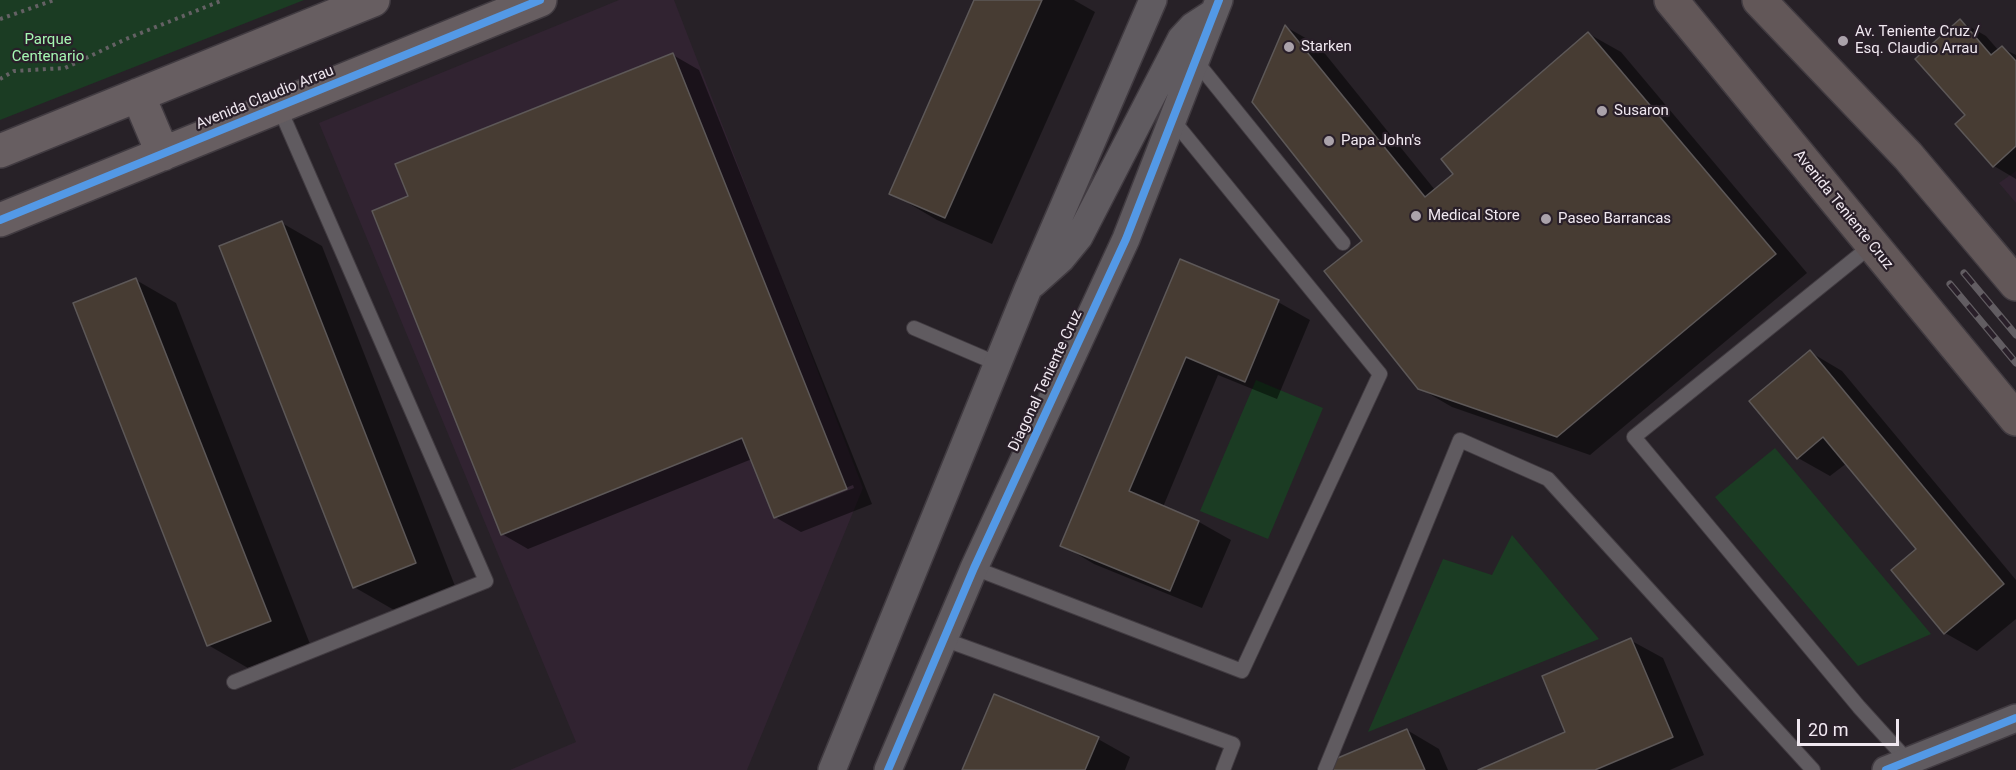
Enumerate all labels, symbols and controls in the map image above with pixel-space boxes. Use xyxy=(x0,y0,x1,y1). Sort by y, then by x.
place label: Av. Teniente Cruz / Esq. Claudio Arrau xyxy=(1855,23,1980,58)
park label: Parque Centenario xyxy=(12,31,84,66)
marker: Av. Teniente Cruz / Esq. Claudio Arrau xyxy=(1836,34,1850,48)
place label: Starken xyxy=(1301,38,1352,56)
marker: Starken xyxy=(1282,40,1296,54)
street label: Avenida Claudio Arrau xyxy=(193,62,337,134)
place label: Susaron xyxy=(1614,102,1669,120)
marker: Susaron xyxy=(1595,104,1609,118)
place label: Papa John's xyxy=(1341,132,1421,150)
marker: Papa John's xyxy=(1322,134,1336,148)
street label: Avenida Teniente Cruz xyxy=(1789,147,1897,273)
place label: Medical Store xyxy=(1428,207,1520,225)
marker: Medical Store xyxy=(1409,209,1423,223)
place label: Paseo Barrancas xyxy=(1558,210,1671,228)
marker: Paseo Barrancas xyxy=(1539,212,1553,226)
street label: Diagonal Teniente Cruz xyxy=(1005,307,1087,455)
scale bar xyxy=(1800,707,1902,745)
text: 20 m xyxy=(1808,719,1848,740)

